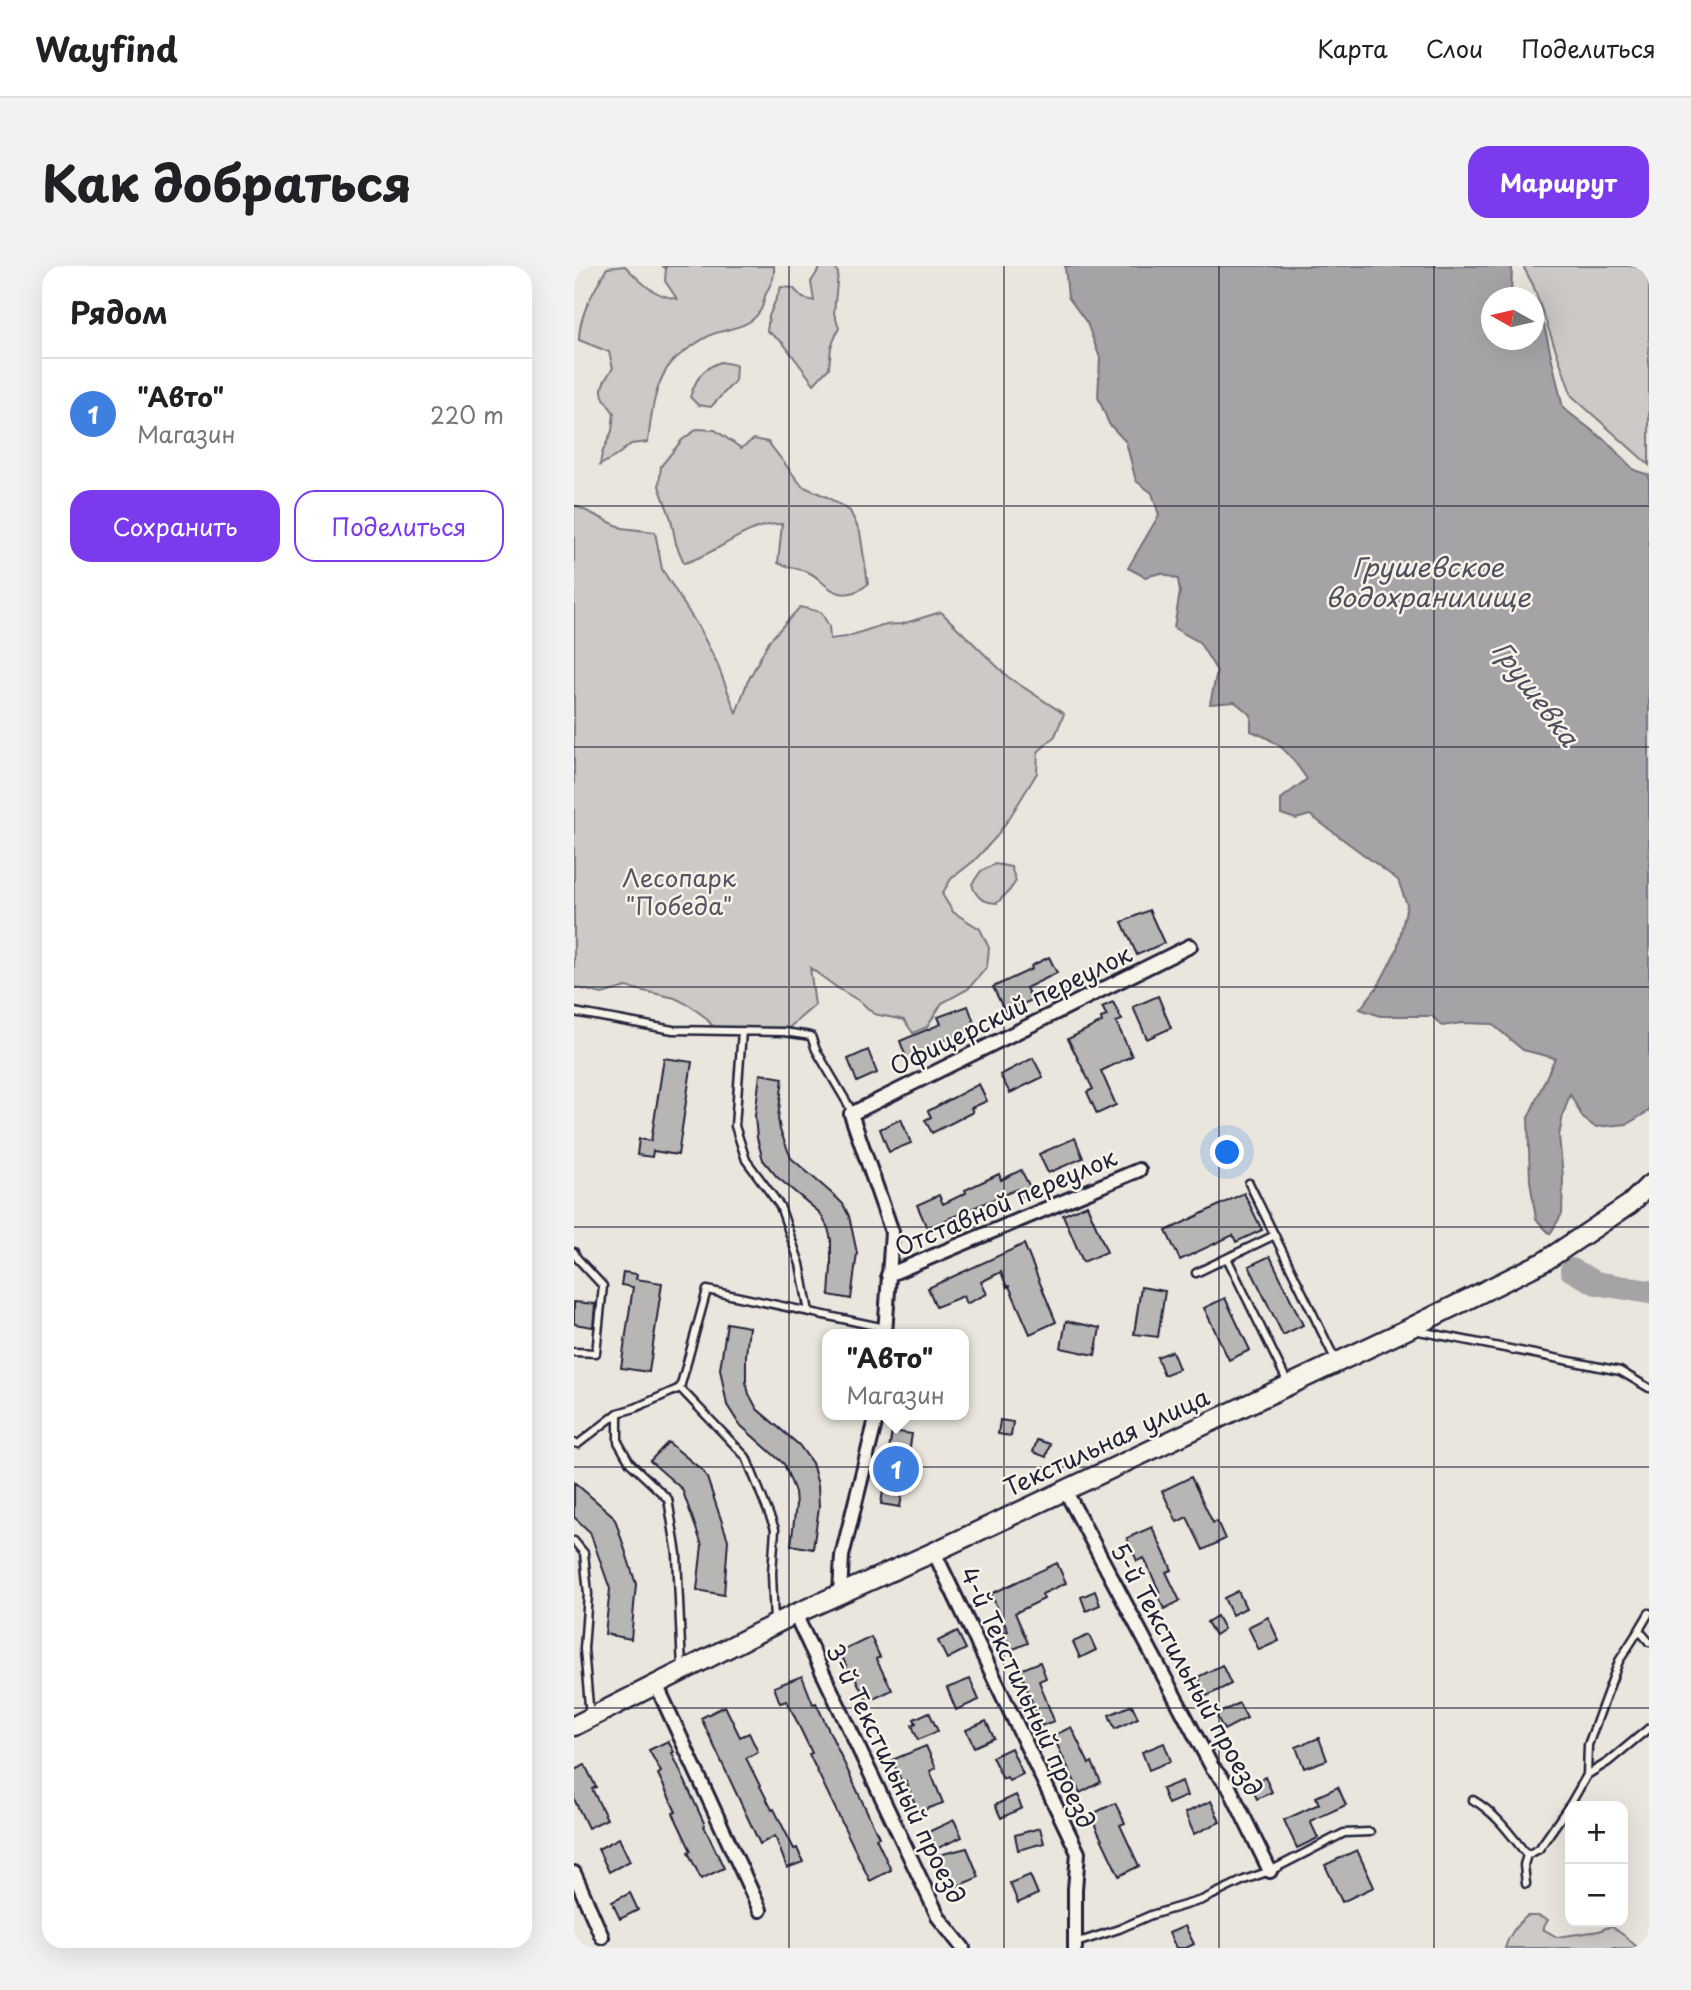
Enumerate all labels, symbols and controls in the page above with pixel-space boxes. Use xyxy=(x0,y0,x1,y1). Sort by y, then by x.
text: Wayfind xyxy=(35,23,178,73)
text: Карта xyxy=(1317,30,1388,66)
text: Слои xyxy=(1426,30,1483,66)
text: Поделиться xyxy=(1521,30,1656,66)
text: Как добраться xyxy=(42,145,412,219)
button: Маршрут xyxy=(1468,146,1649,218)
north arrow xyxy=(1481,287,1544,350)
text: Рядом xyxy=(70,289,168,334)
text: "Авто" xyxy=(137,377,224,416)
text: 1 xyxy=(88,397,99,432)
text: 220 m xyxy=(430,397,504,432)
text: Магазин xyxy=(137,416,236,451)
button: Сохранить xyxy=(70,490,280,562)
button: Поделиться xyxy=(294,490,504,562)
water label: Грушевское водохранилище xyxy=(1325,547,1532,616)
water label: Грушевка xyxy=(1483,632,1589,755)
park label: Лесопарк "Победа" xyxy=(622,859,737,923)
street label: Офицерский переулок xyxy=(883,934,1138,1084)
your location xyxy=(1210,1135,1244,1169)
street label: Отставной переулок xyxy=(889,1138,1122,1264)
popup xyxy=(822,1329,969,1420)
text: "Авто" xyxy=(846,1338,933,1377)
text: Магазин xyxy=(846,1377,945,1412)
street label: Текстильная улица xyxy=(997,1378,1215,1505)
pin: 1 xyxy=(873,1443,919,1495)
street label: 5-й Текстильный проезд xyxy=(1103,1536,1273,1802)
street label: 4-й Текстильный проезд xyxy=(952,1560,1105,1834)
street label: 3-й Текстильный проезд xyxy=(818,1637,976,1909)
map controls xyxy=(1565,1801,1628,1927)
button: + xyxy=(1565,1801,1628,1864)
button: − xyxy=(1565,1864,1628,1927)

